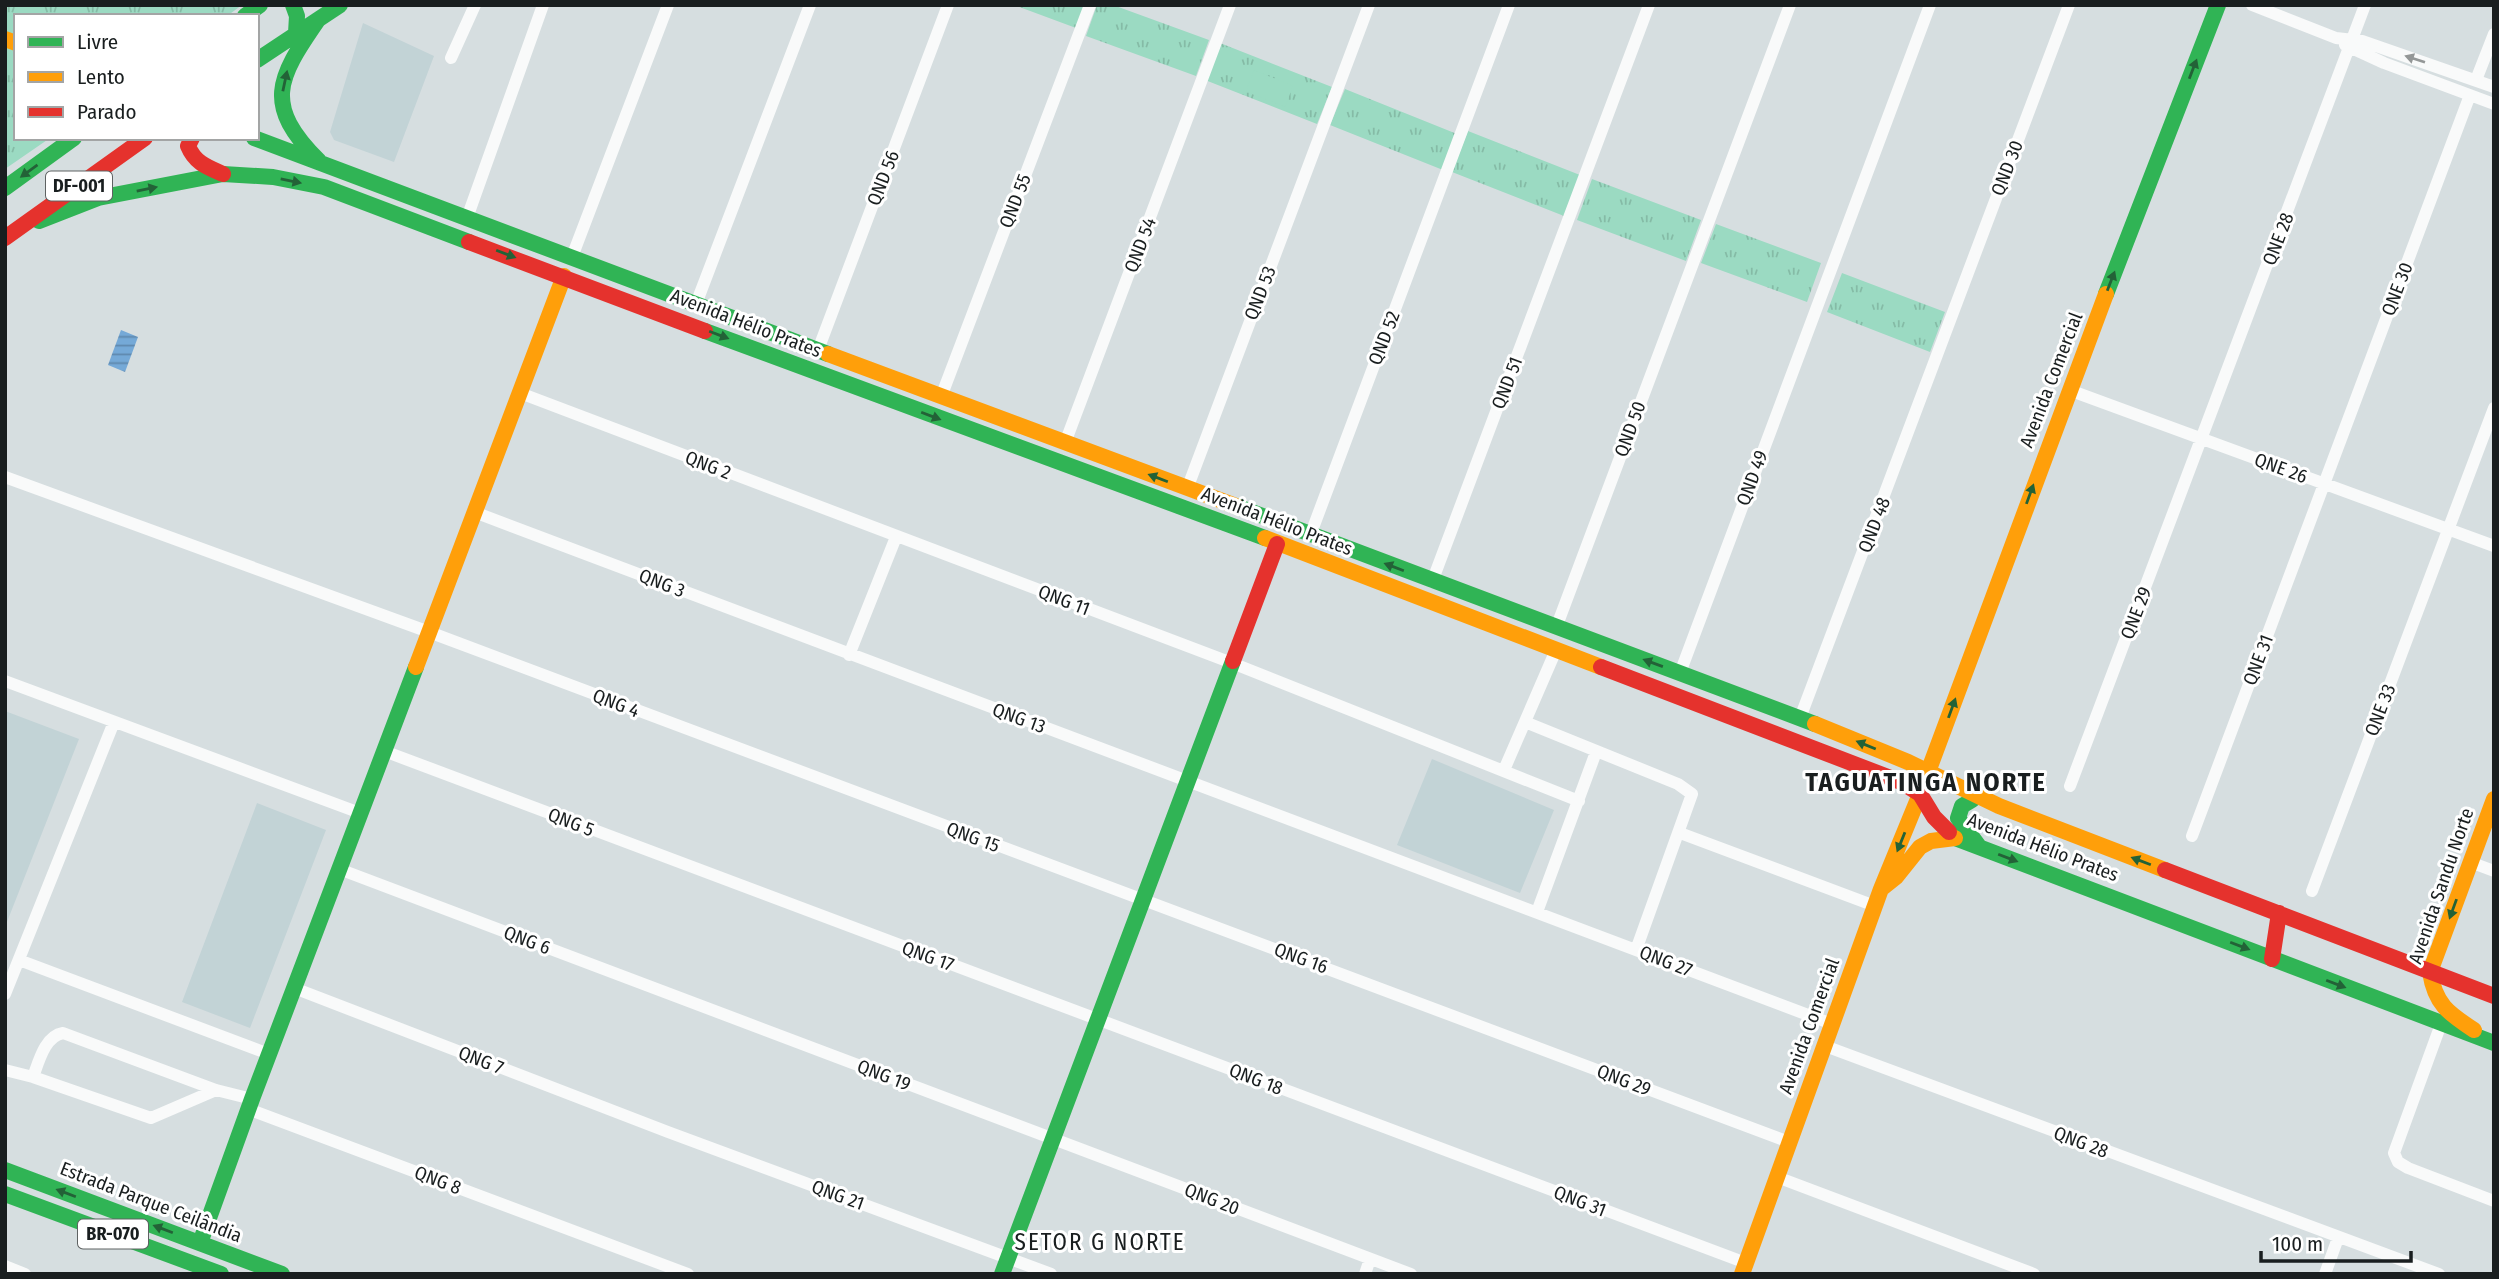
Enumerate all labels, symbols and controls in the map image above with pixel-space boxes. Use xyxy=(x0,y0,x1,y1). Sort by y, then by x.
legend xyxy=(14,14,259,140)
text: Livre xyxy=(77,29,118,55)
one-way arrow xyxy=(2404,53,2425,64)
one-way arrow xyxy=(2188,59,2199,80)
text: Lento xyxy=(77,64,125,90)
one-way arrow xyxy=(279,70,290,92)
text: Parado xyxy=(77,99,136,125)
street label: QND 30 xyxy=(1986,137,2028,199)
street label: QND 56 xyxy=(862,147,904,209)
one-way arrow xyxy=(20,164,38,178)
street label: QND 55 xyxy=(994,171,1036,231)
road number: DF-001 xyxy=(46,172,112,201)
one-way arrow xyxy=(280,175,302,186)
one-way arrow xyxy=(136,183,158,194)
street label: QNE 28 xyxy=(2257,209,2299,269)
street label: QND 54 xyxy=(1119,214,1161,276)
one-way arrow xyxy=(496,249,517,260)
street label: QNE 30 xyxy=(2376,259,2418,319)
street label: QND 53 xyxy=(1239,263,1281,323)
one-way arrow xyxy=(2106,271,2117,292)
street label: Avenida Hélio Prates xyxy=(667,284,825,362)
street label: QND 52 xyxy=(1363,308,1405,368)
street label: Avenida Comercial xyxy=(2015,309,2087,451)
one-way arrow xyxy=(708,330,729,341)
street label: QND 51 xyxy=(1487,354,1527,412)
street label: QND 50 xyxy=(1609,398,1651,460)
one-way arrow xyxy=(921,411,942,422)
street label: QNG 2 xyxy=(682,446,734,484)
street label: QND 49 xyxy=(1731,447,1773,509)
street label: QNE 26 xyxy=(2251,448,2311,488)
one-way arrow xyxy=(1148,472,1169,483)
street label: Avenida Hélio Prates xyxy=(1198,482,1356,560)
one-way arrow xyxy=(2025,484,2036,505)
street label: QND 48 xyxy=(1853,494,1895,556)
one-way arrow xyxy=(1383,561,1404,572)
street label: QNG 3 xyxy=(636,564,688,602)
street label: QNG 11 xyxy=(1035,580,1093,620)
street label: QNE 29 xyxy=(2116,584,2156,642)
street label: QNE 31 xyxy=(2238,631,2278,689)
one-way arrow xyxy=(1643,657,1664,668)
street label: QNE 33 xyxy=(2360,681,2400,739)
street label: QNG 4 xyxy=(589,684,643,722)
one-way arrow xyxy=(1947,697,1958,718)
street label: QNG 13 xyxy=(989,698,1049,738)
one-way arrow xyxy=(1855,739,1876,750)
district label: TAGUATINGA NORTE xyxy=(1805,767,2047,798)
street label: QNG 5 xyxy=(545,803,597,841)
street label: Avenida Sandu Norte xyxy=(2404,805,2478,967)
street label: Avenida Hélio Prates xyxy=(1964,808,2122,886)
street label: QNG 15 xyxy=(943,817,1003,857)
one-way arrow xyxy=(1895,831,1906,852)
one-way arrow xyxy=(1998,852,2019,863)
one-way arrow xyxy=(2131,855,2152,866)
one-way arrow xyxy=(2447,898,2458,919)
street label: QNG 6 xyxy=(500,921,554,959)
street label: QNG 17 xyxy=(899,936,958,976)
street label: QNG 16 xyxy=(1271,938,1331,978)
street label: QNG 27 xyxy=(1636,940,1696,982)
one-way arrow xyxy=(2230,941,2251,952)
street label: Avenida Comercial xyxy=(1774,955,1844,1097)
one-way arrow xyxy=(2325,978,2346,989)
street label: QNG 7 xyxy=(455,1041,507,1079)
street label: QNG 19 xyxy=(854,1054,914,1096)
street label: QNG 18 xyxy=(1226,1058,1286,1100)
street label: QNG 29 xyxy=(1594,1059,1654,1101)
street label: QNG 28 xyxy=(2050,1121,2112,1163)
street label: Estrada Parque Ceilândia xyxy=(57,1157,245,1247)
street label: QNG 8 xyxy=(411,1161,465,1199)
street label: QNG 21 xyxy=(809,1175,867,1215)
street label: QNG 20 xyxy=(1181,1178,1243,1220)
street label: QNG 31 xyxy=(1551,1181,1609,1221)
one-way arrow xyxy=(56,1187,77,1198)
road number: BR-070 xyxy=(78,1219,148,1248)
scale bar xyxy=(2261,1220,2412,1264)
one-way arrow xyxy=(153,1224,174,1235)
district label: SETOR G NORTE xyxy=(1015,1228,1185,1256)
text: 100 m xyxy=(2272,1231,2323,1257)

